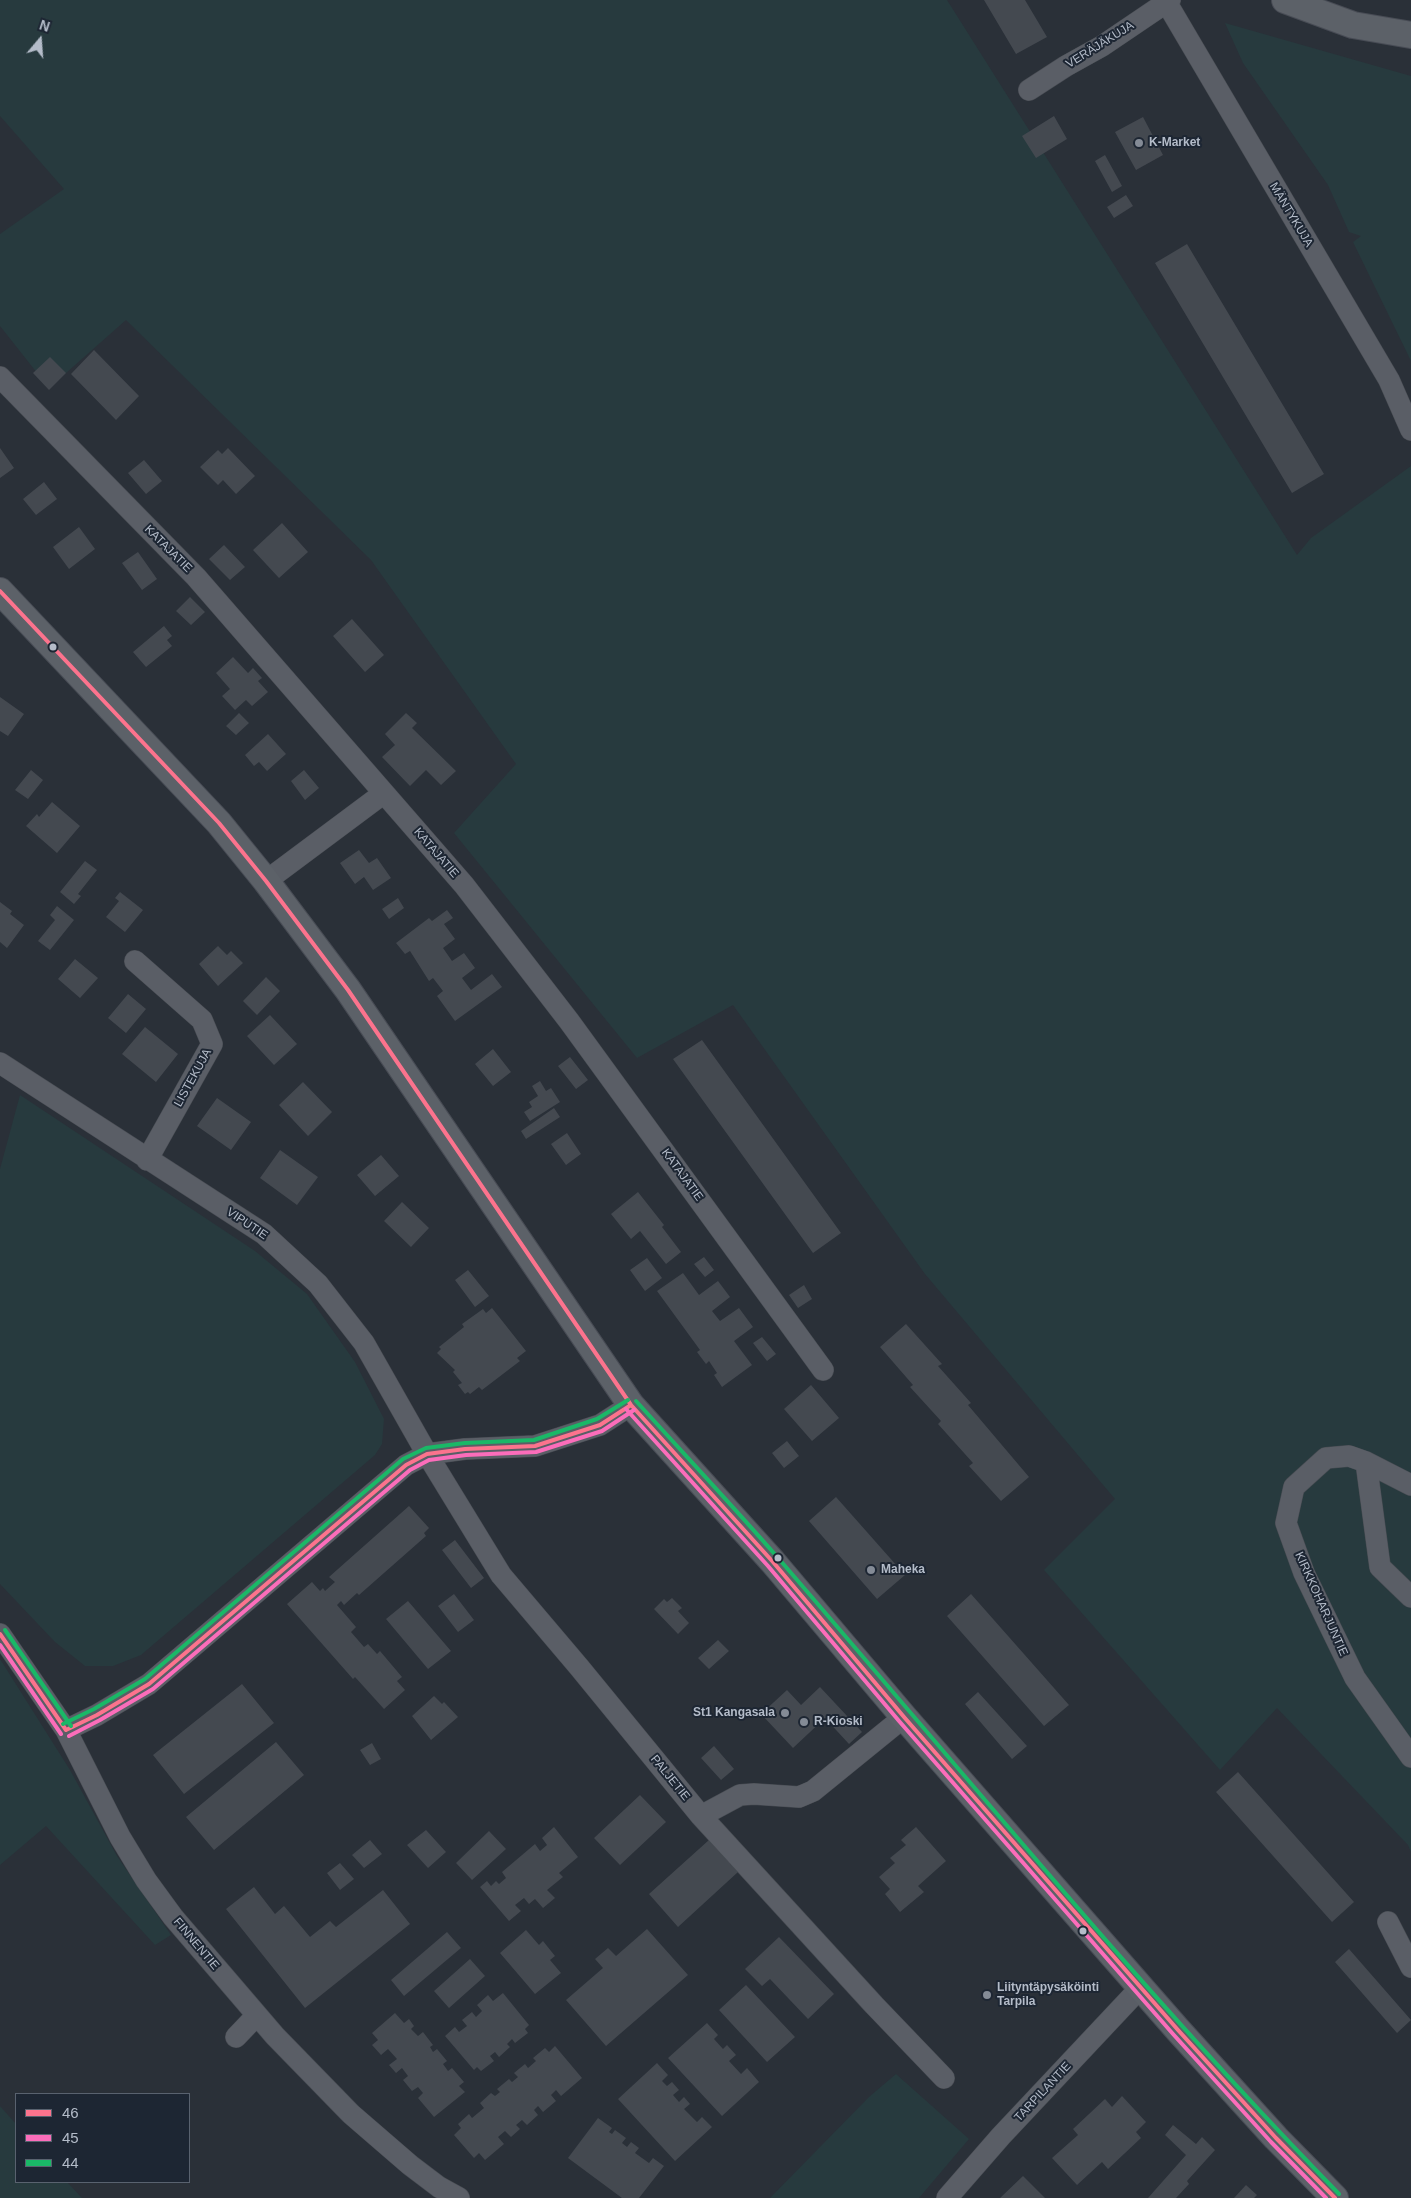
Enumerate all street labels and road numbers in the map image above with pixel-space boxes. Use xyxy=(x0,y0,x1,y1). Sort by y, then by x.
street label: VERÄJÄKUJA xyxy=(1063,18,1137,72)
street label: MÄNTYKUJA xyxy=(1266,180,1316,250)
street label: KATAJATIE xyxy=(141,522,195,576)
street label: KATAJATIE xyxy=(410,825,462,881)
street label: LISTEKUJA xyxy=(171,1047,215,1109)
street label: KATAJATIE xyxy=(658,1146,706,1204)
street label: VIPUTIE xyxy=(224,1205,270,1243)
street label: KIRKKOHARJUNTIE xyxy=(1292,1550,1350,1658)
street label: PALJETIE xyxy=(647,1752,693,1804)
street label: FINNENTIE xyxy=(170,1915,222,1973)
street label: TARPILANTIE xyxy=(1012,2059,1074,2125)

